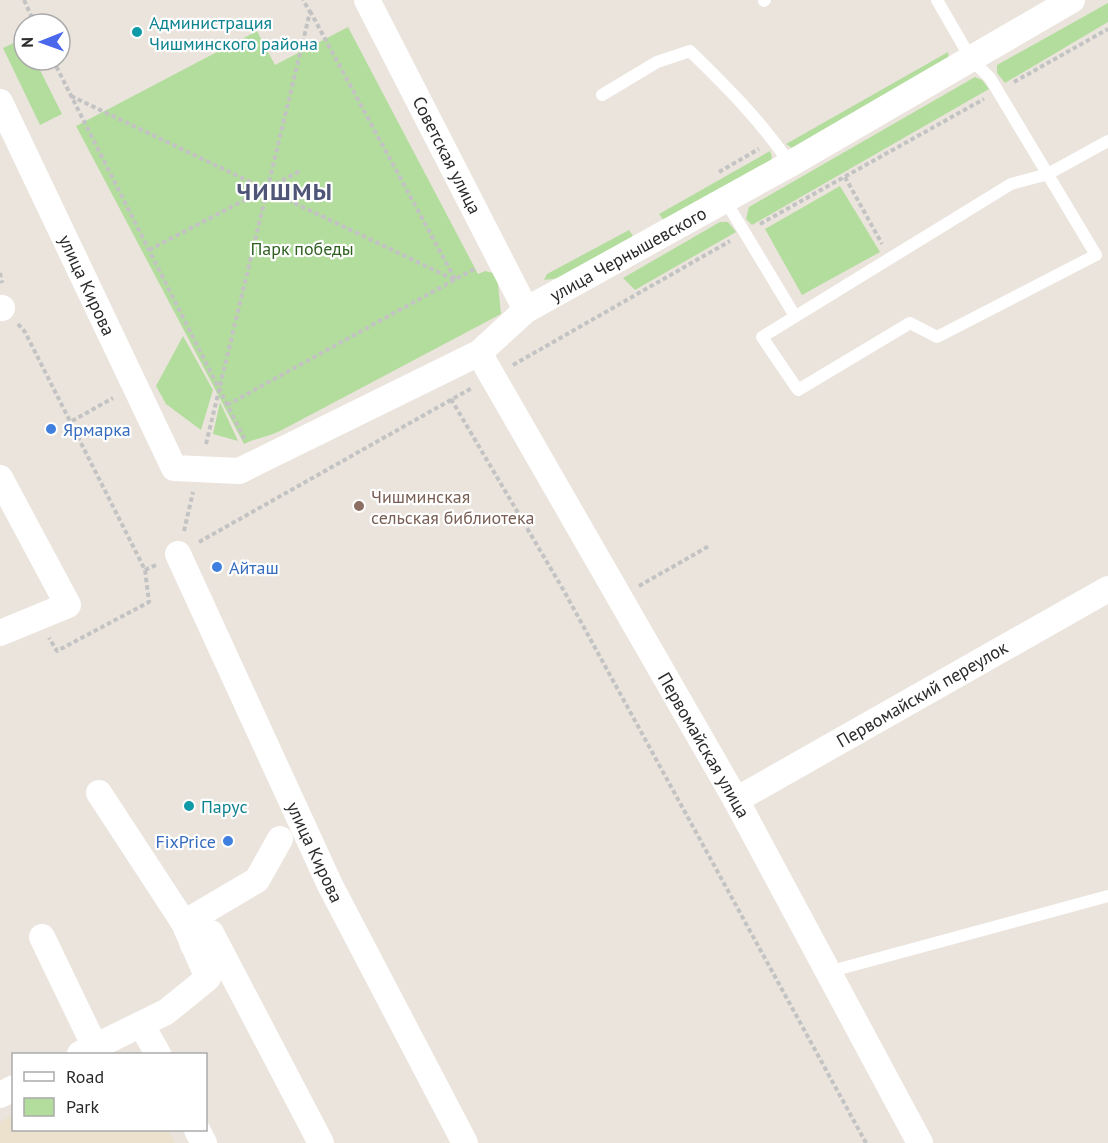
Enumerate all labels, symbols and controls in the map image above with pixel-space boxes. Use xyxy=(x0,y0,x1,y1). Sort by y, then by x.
place label: Администрация Чишминского района xyxy=(149,11,318,55)
north arrow xyxy=(12,12,72,72)
marker: Администрация Чишминского района xyxy=(130,25,144,39)
text: N xyxy=(17,37,37,48)
street label: Советская улица xyxy=(407,92,487,218)
district label: ЧИШМЫ xyxy=(236,176,334,207)
street label: улица Чернышевского xyxy=(546,201,710,307)
street label: улица Кирова xyxy=(54,231,120,339)
park label: Парк победы xyxy=(250,237,354,260)
place label: Ярмарка xyxy=(63,418,131,441)
marker: Ярмарка xyxy=(44,422,58,436)
place label: Чишминская сельская библиотека xyxy=(371,485,534,529)
marker: Чишминская сельская библиотека xyxy=(352,499,366,513)
place label: Айташ xyxy=(229,556,279,579)
marker: Айташ xyxy=(210,560,224,574)
street label: Первомайский переулок xyxy=(832,635,1012,752)
street label: Первомайская улица xyxy=(653,668,755,822)
place label: Парус xyxy=(201,795,248,818)
street label: улица Кирова xyxy=(282,798,348,906)
marker: Парус xyxy=(182,799,196,813)
place label: FixPrice xyxy=(155,830,216,853)
marker: FixPrice xyxy=(221,834,235,848)
legend xyxy=(12,1053,207,1131)
text: Road xyxy=(66,1065,104,1088)
text: Park xyxy=(66,1095,99,1118)

